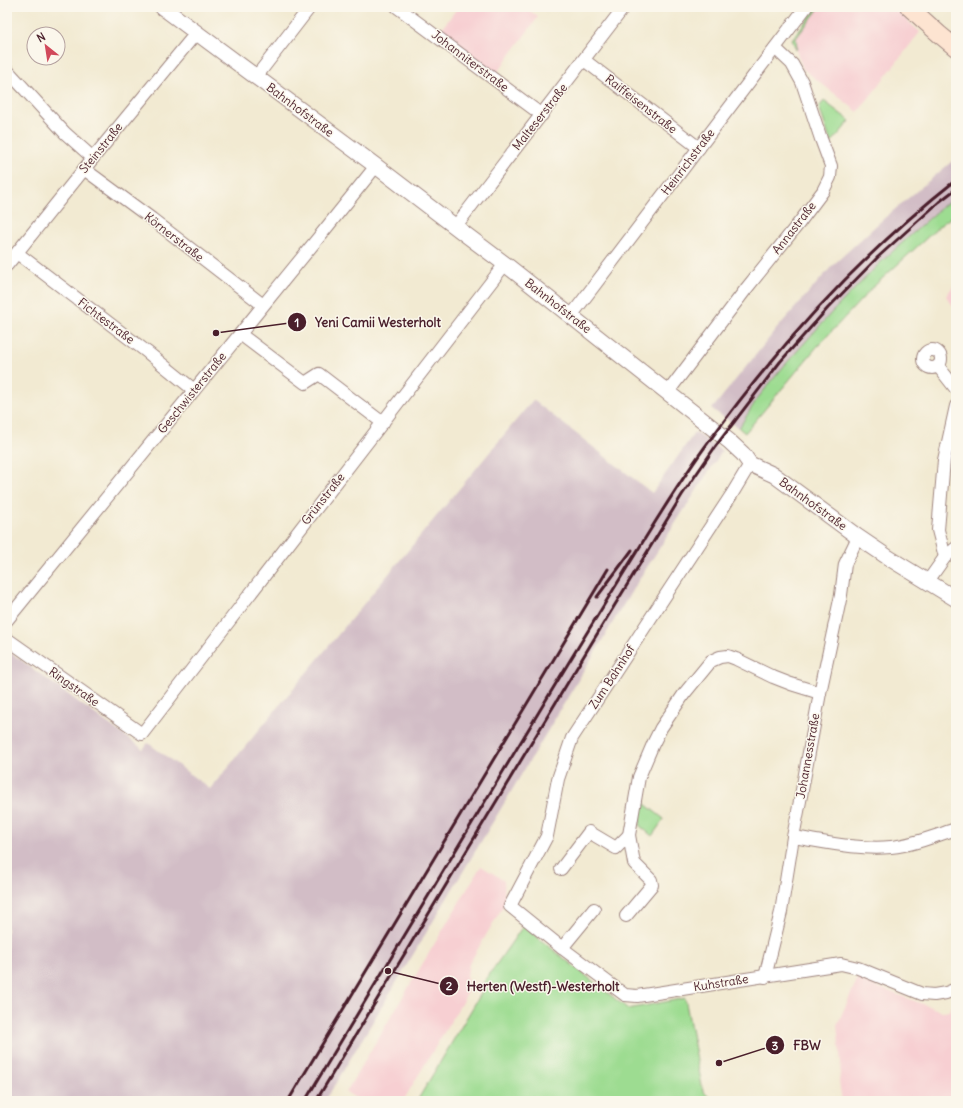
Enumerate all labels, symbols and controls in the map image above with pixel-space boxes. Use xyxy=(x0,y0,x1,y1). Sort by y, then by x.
north arrow xyxy=(26,26,66,66)
street label: Johanniterstraße xyxy=(429,27,512,94)
text: N xyxy=(34,29,48,45)
street label: Raiffeisenstraße xyxy=(602,71,680,136)
street label: Bahnhofstraße xyxy=(264,79,337,140)
street label: Malteserstraße xyxy=(509,80,570,153)
street label: Steinstraße xyxy=(76,119,126,176)
street label: Heinrichstraße xyxy=(658,125,717,198)
street label: Annastraße xyxy=(768,198,819,257)
street label: Körnerstraße xyxy=(142,209,207,264)
street label: Bahnhofstraße xyxy=(522,275,595,336)
street label: Fichtestraße xyxy=(75,294,138,347)
callout: Yeni Camii Westerholt xyxy=(287,310,449,335)
text: Yeni Camii Westerholt xyxy=(314,314,442,331)
text: 1 xyxy=(295,315,299,330)
street label: Geschwisterstraße xyxy=(154,349,229,436)
street label: Grünstraße xyxy=(298,470,347,528)
street label: Bahnhofstraße xyxy=(776,474,850,533)
street label: Zum Bahnhof xyxy=(585,641,638,711)
street label: Ringstraße xyxy=(46,664,102,709)
street label: Johannesstraße xyxy=(793,712,822,800)
street label: Kuhstraße xyxy=(692,971,749,994)
callout: Herten (Westf)-Westerholt xyxy=(439,974,628,999)
text: 2 xyxy=(446,978,453,993)
text: Herten (Westf)-Westerholt xyxy=(467,978,620,995)
callout: FBW xyxy=(765,1033,829,1058)
text: FBW xyxy=(793,1037,821,1054)
text: 3 xyxy=(772,1038,779,1053)

